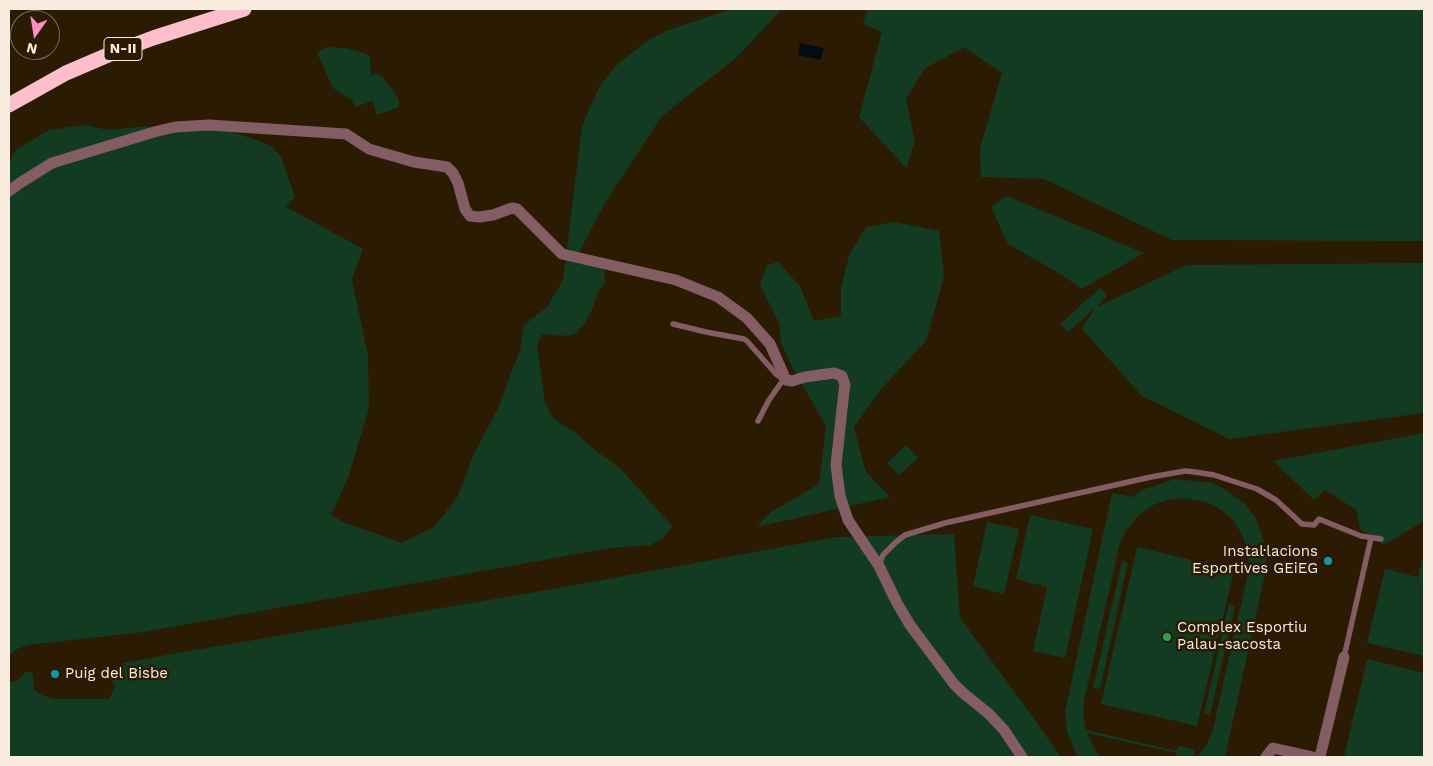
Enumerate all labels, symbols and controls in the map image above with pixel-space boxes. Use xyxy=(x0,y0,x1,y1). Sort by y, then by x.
north arrow xyxy=(10,10,60,60)
road number: N-II xyxy=(104,38,142,61)
text: N xyxy=(25,40,39,58)
place label: Instal·lacions Esportives GEiEG xyxy=(1192,543,1318,578)
marker: Instal·lacions Esportives GEiEG xyxy=(1322,555,1334,567)
place label: Complex Esportiu Palau-sacosta xyxy=(1177,619,1307,654)
marker: Complex Esportiu Palau-sacosta xyxy=(1161,631,1173,643)
place label: Puig del Bisbe xyxy=(65,665,168,683)
marker: Puig del Bisbe xyxy=(49,668,61,680)

